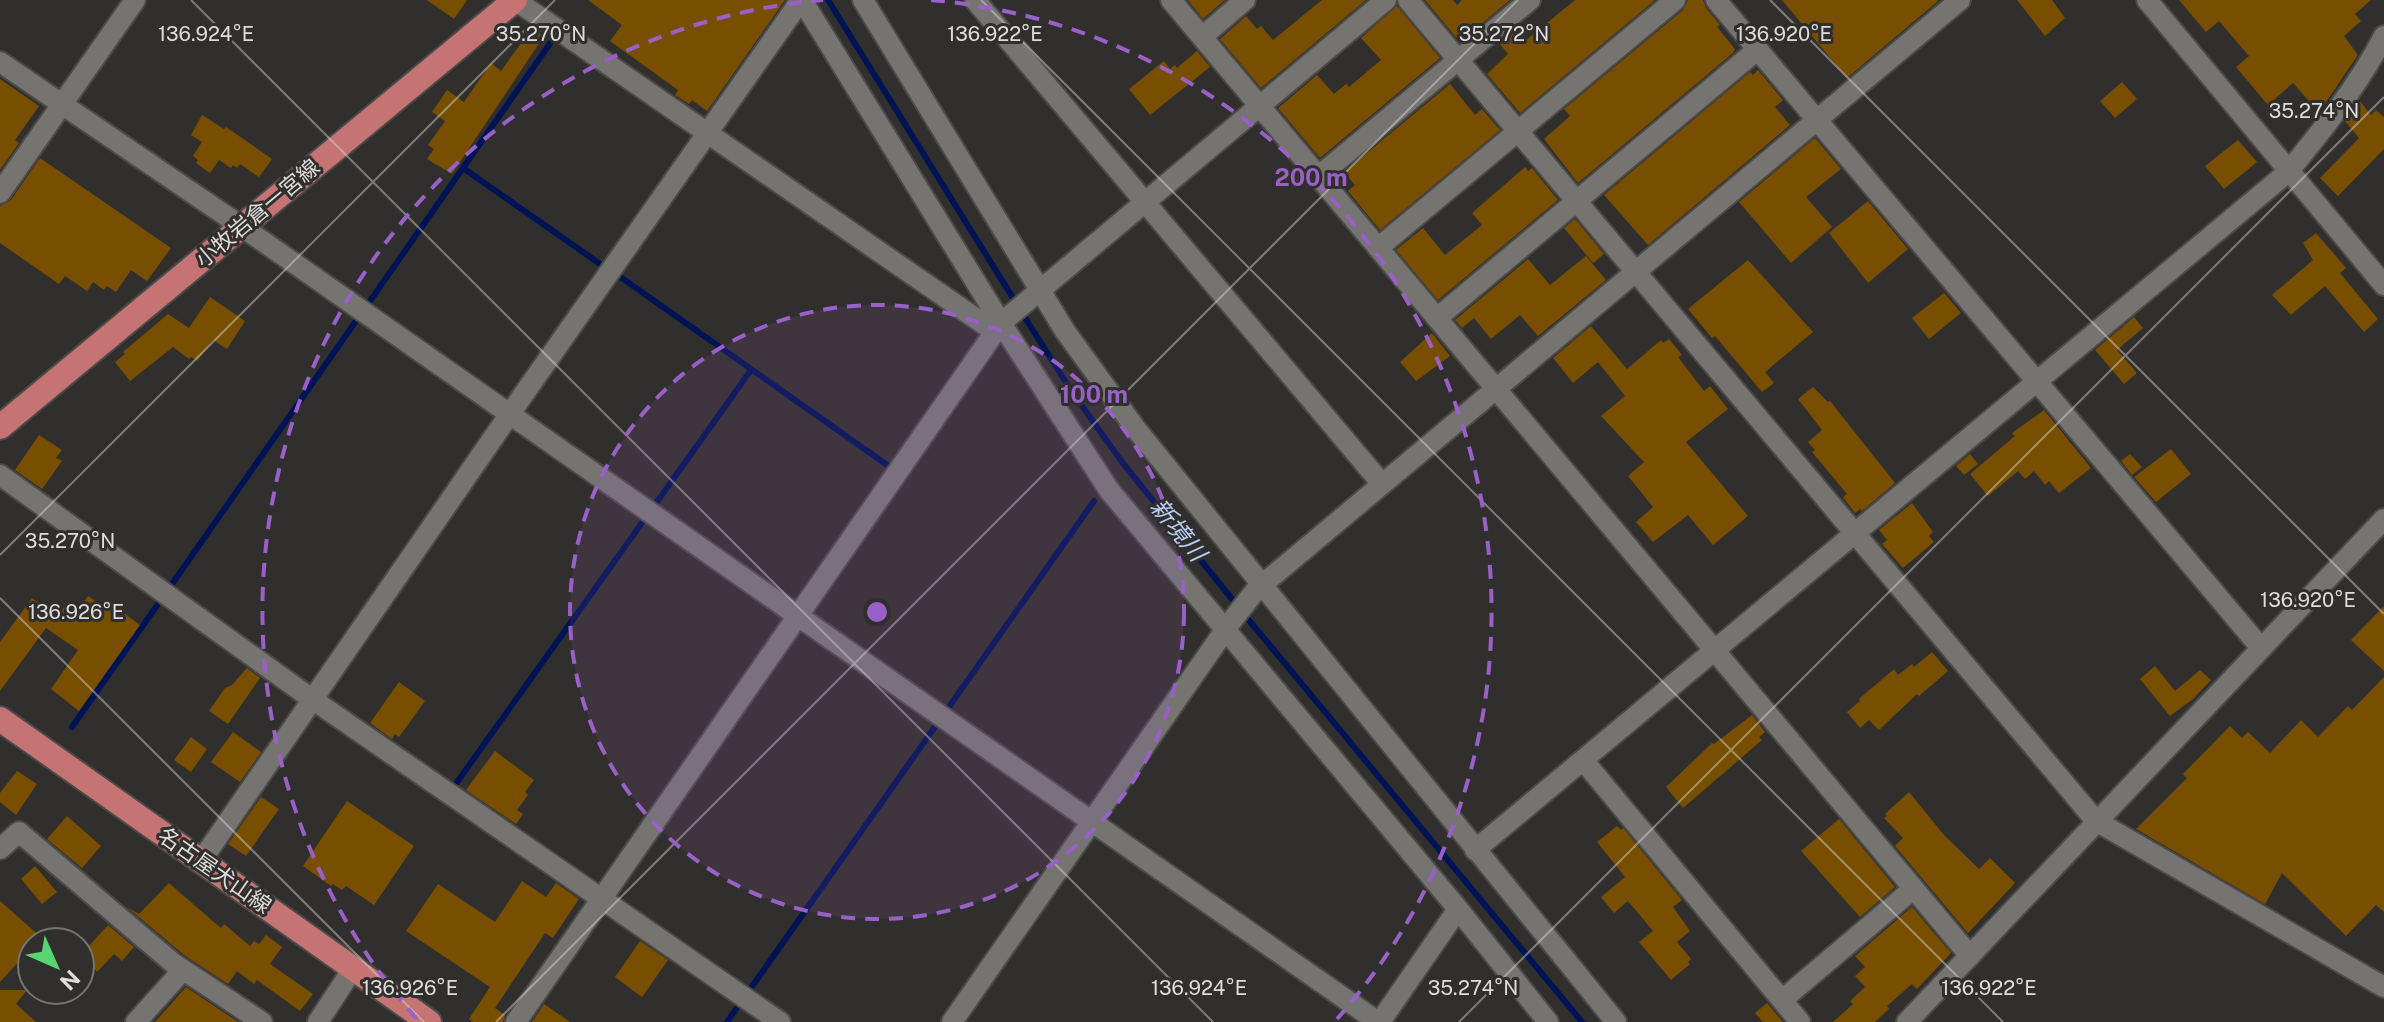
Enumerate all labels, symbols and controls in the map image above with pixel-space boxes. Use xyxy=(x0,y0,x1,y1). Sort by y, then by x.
text: 136.924°E xyxy=(158,22,254,46)
text: 35.270°N xyxy=(496,22,586,46)
text: 136.922°E xyxy=(947,22,1043,46)
text: 35.272°N xyxy=(1459,22,1549,46)
text: 136.920°E xyxy=(1736,22,1832,46)
text: 35.274°N xyxy=(2269,99,2359,123)
street label: 小牧岩倉一宮線 xyxy=(190,154,324,272)
text: 200 m xyxy=(1274,163,1348,191)
text: 100 m xyxy=(1060,380,1128,408)
water label: 新境川 xyxy=(1145,493,1214,568)
text: 35.270°N xyxy=(25,529,115,553)
text: 136.920°E xyxy=(2260,588,2356,612)
centre of rings xyxy=(863,598,891,626)
text: 136.926°E xyxy=(28,600,124,624)
street label: 名古屋犬山線 xyxy=(153,821,277,919)
north arrow xyxy=(16,926,96,1006)
text: N xyxy=(55,965,85,995)
text: 136.926°E xyxy=(362,976,458,1000)
text: 136.924°E xyxy=(1151,976,1247,1000)
text: 35.274°N xyxy=(1428,976,1518,1000)
text: 136.922°E xyxy=(1941,976,2037,1000)

